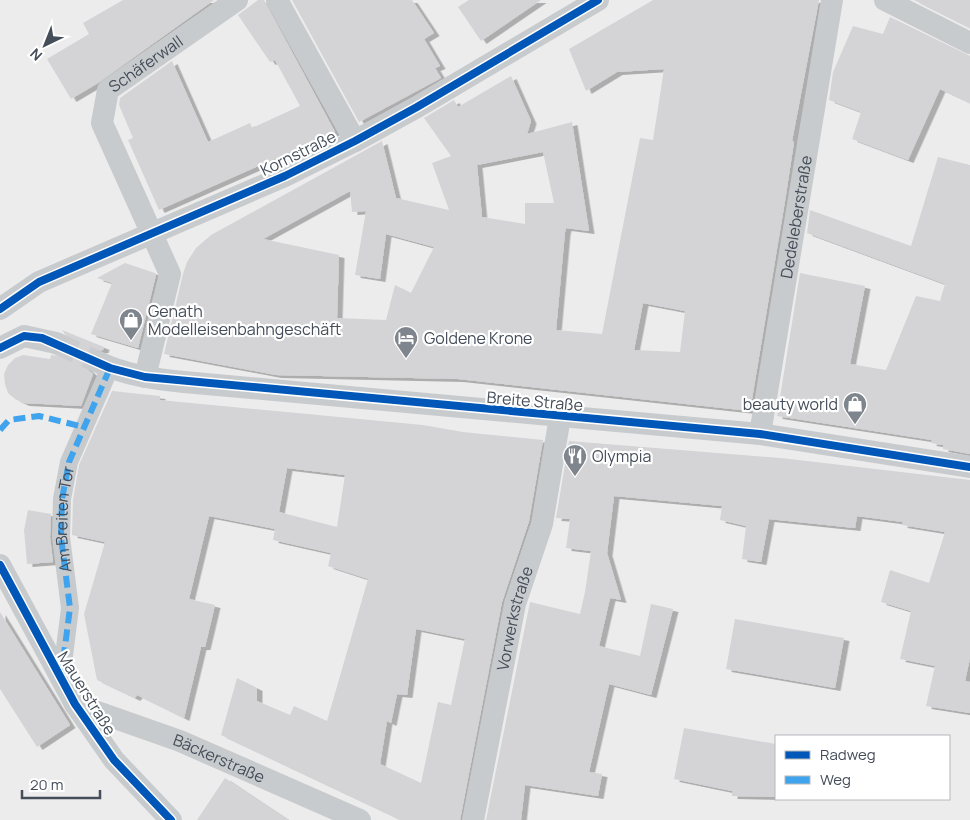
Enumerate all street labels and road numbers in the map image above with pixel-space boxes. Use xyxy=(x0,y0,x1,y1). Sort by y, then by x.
street label: Schäferwall xyxy=(104,30,187,97)
street label: Kornstraße xyxy=(256,125,340,181)
street label: Dedeleberstraße xyxy=(775,154,817,280)
street label: Breite Straße xyxy=(486,386,584,416)
street label: Am Breiten Tor xyxy=(50,464,79,574)
street label: Vorwerkstraße xyxy=(491,563,538,672)
street label: Mauerstraße xyxy=(53,647,121,739)
street label: Bäckerstraße xyxy=(170,728,268,788)

